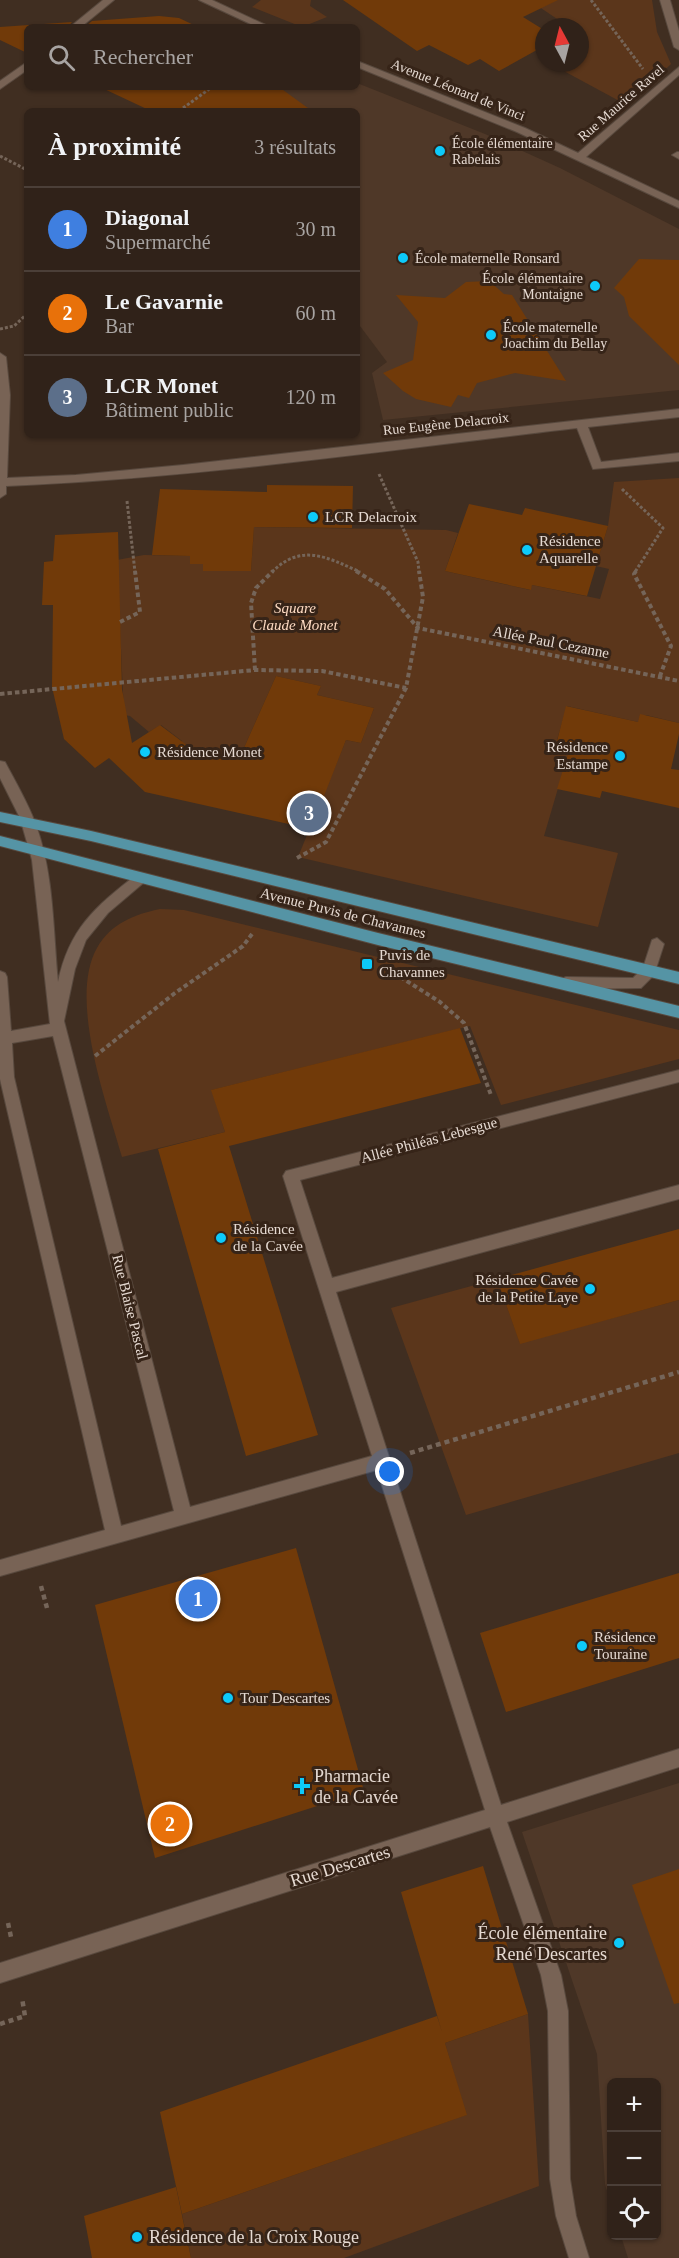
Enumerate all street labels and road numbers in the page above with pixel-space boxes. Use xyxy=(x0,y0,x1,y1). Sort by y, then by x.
street label: Avenue Léonard de Vinci xyxy=(389,56,527,124)
street label: Rue Maurice Ravel xyxy=(575,62,667,144)
street label: Rue Eugène Delacroix xyxy=(382,410,510,438)
street label: Allée Paul Cezanne xyxy=(491,623,611,661)
street label: Avenue Puvis de Chavannes xyxy=(259,885,428,941)
street label: Allée Philéas Lebesgue xyxy=(359,1114,499,1166)
street label: Rue Blaise Pascal xyxy=(109,1253,151,1361)
street label: Rue Descartes xyxy=(288,1841,392,1891)

